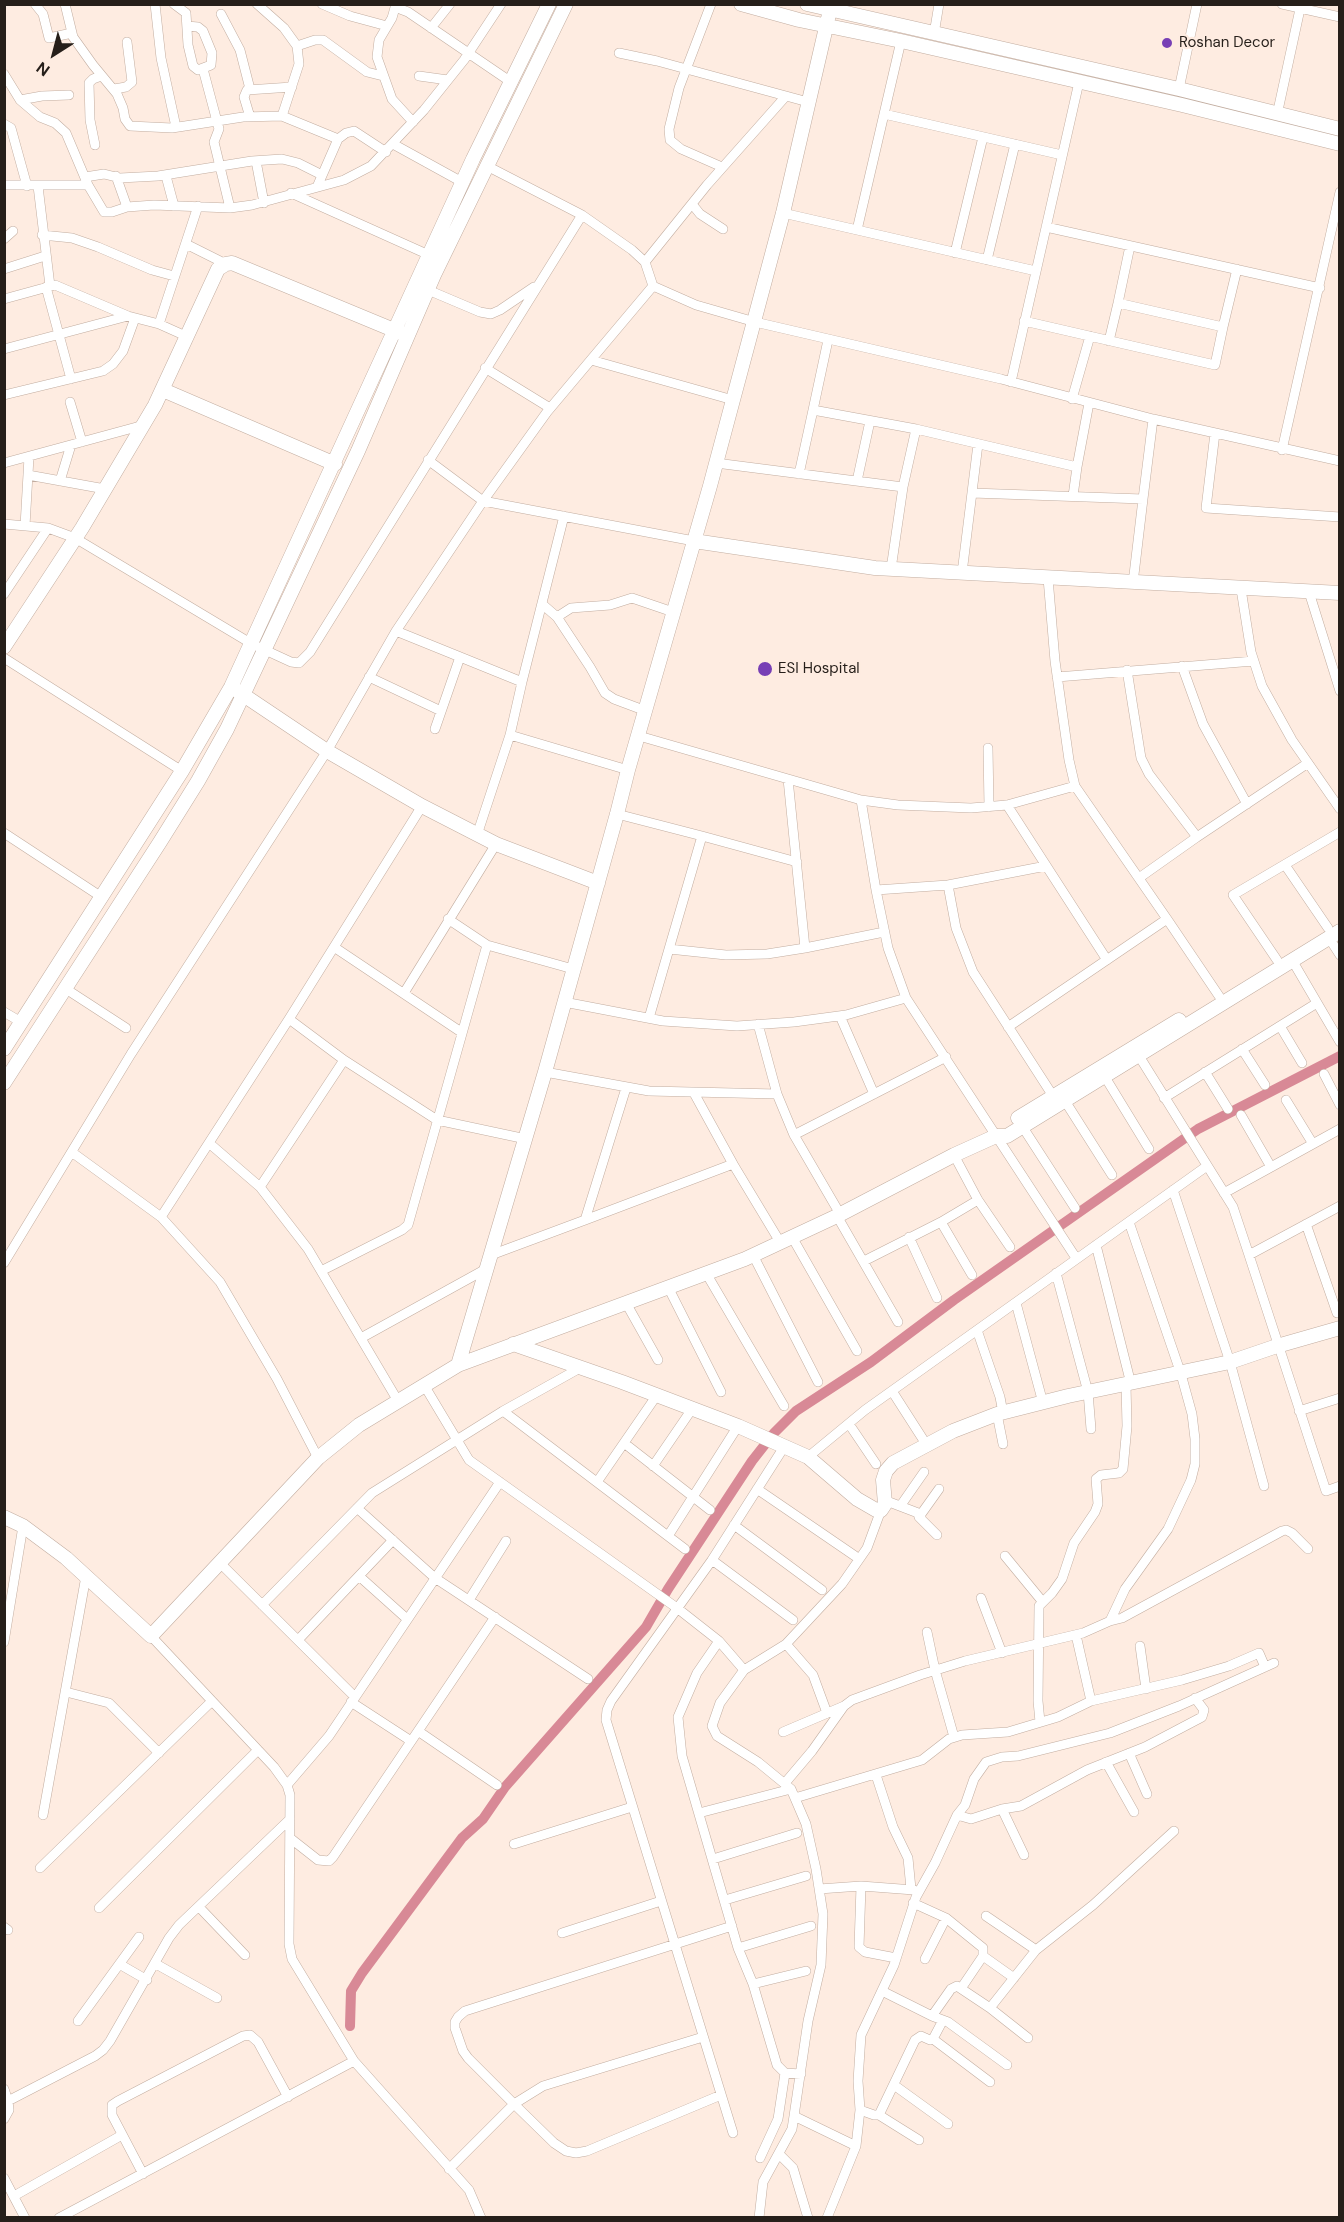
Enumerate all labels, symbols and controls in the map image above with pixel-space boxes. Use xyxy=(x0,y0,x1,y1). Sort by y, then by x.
north arrow xyxy=(24,24,84,84)
place label: Roshan Decor xyxy=(1179,34,1275,52)
marker: Roshan Decor xyxy=(1160,36,1174,50)
text: N xyxy=(32,57,54,81)
marker: ESI Hospital xyxy=(756,660,774,678)
place label: ESI Hospital xyxy=(778,660,860,678)

